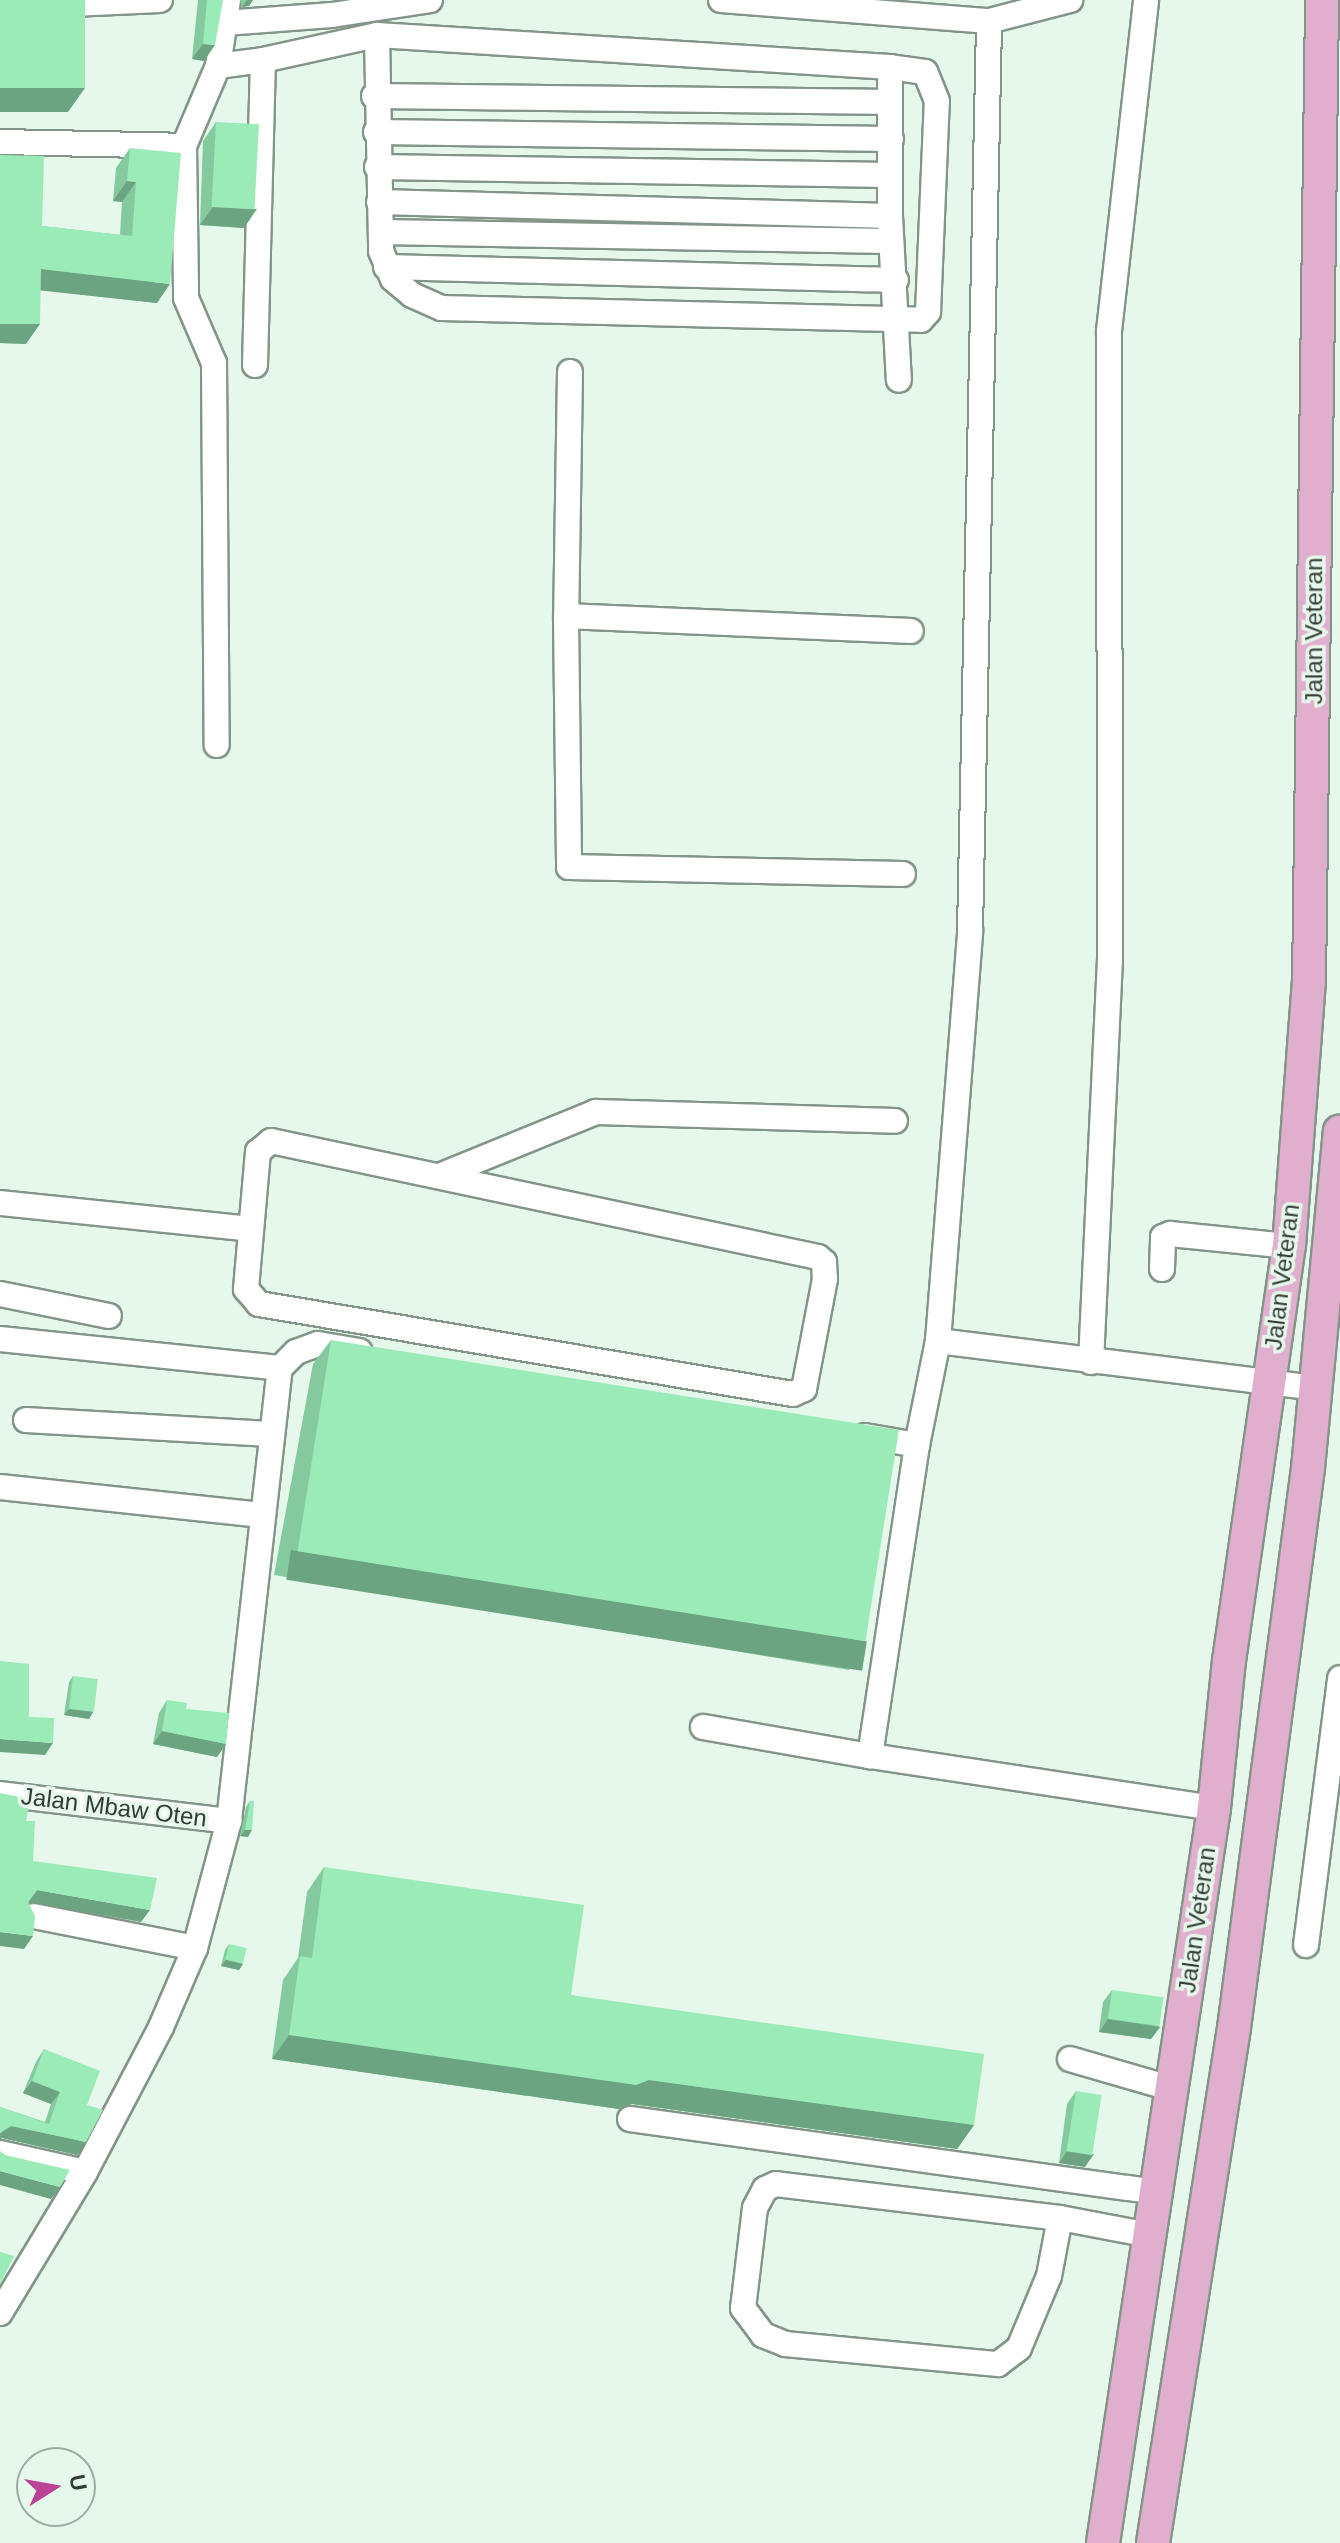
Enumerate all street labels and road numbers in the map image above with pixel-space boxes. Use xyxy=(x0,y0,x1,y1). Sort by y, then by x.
street label: Jalan Veteran xyxy=(1300,558,1328,704)
street label: Jalan Veteran xyxy=(1259,1202,1305,1352)
street label: Jalan Mbaw Oten xyxy=(20,1781,208,1833)
street label: Jalan Veteran xyxy=(1173,1845,1221,1995)

